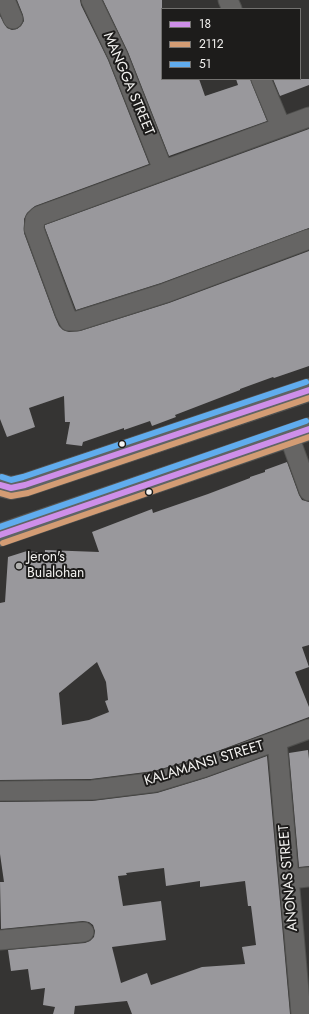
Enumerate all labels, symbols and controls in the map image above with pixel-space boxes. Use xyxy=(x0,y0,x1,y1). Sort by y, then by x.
legend xyxy=(161,8,301,80)
text: 18 xyxy=(199,15,211,33)
street label: MANGGA STREET xyxy=(99,30,157,138)
text: 2112 xyxy=(199,35,223,53)
text: 51 xyxy=(199,55,211,73)
unlabelled marker xyxy=(117,439,127,449)
unlabelled marker xyxy=(144,487,154,497)
place label: Jeron's Bulalohan xyxy=(27,550,84,582)
marker: Jeron's Bulalohan xyxy=(14,561,24,571)
street label: KALAMANSI STREET xyxy=(142,738,266,790)
street label: ANONAS STREET xyxy=(276,824,302,932)

